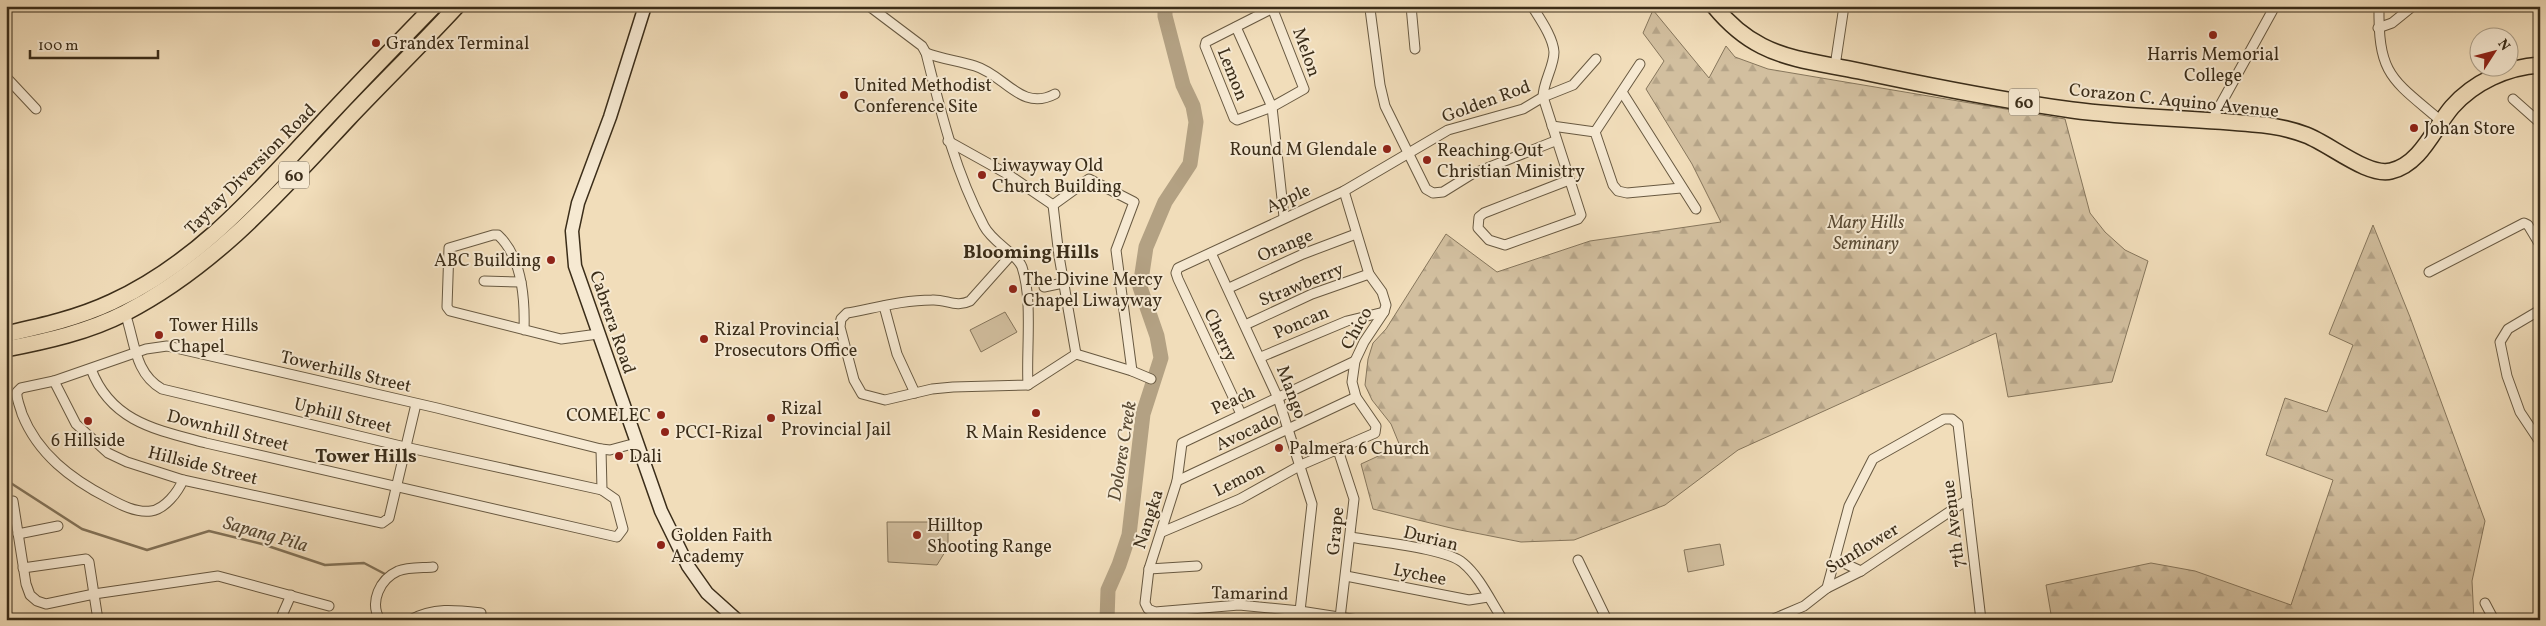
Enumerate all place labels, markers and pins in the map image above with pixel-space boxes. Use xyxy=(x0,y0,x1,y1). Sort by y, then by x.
marker: Harris Memorial College xyxy=(2207,29,2219,41)
place label: Grandex Terminal xyxy=(386,32,529,57)
marker: Grandex Terminal xyxy=(370,37,382,49)
place label: Harris Memorial College xyxy=(2147,43,2279,89)
place label: United Methodist Conference Site xyxy=(854,74,992,120)
marker: United Methodist Conference Site xyxy=(838,89,850,101)
place label: Johan Store xyxy=(2424,117,2515,142)
marker: Johan Store xyxy=(2408,122,2420,134)
place label: Round M Glendale xyxy=(1230,138,1377,163)
place label: Reaching Out Christian Ministry xyxy=(1437,139,1585,185)
marker: Round M Glendale xyxy=(1381,143,1393,155)
place label: Liwayway Old Church Building xyxy=(992,154,1122,200)
marker: Reaching Out Christian Ministry xyxy=(1421,154,1433,166)
marker: Liwayway Old Church Building xyxy=(976,169,988,181)
place label: ABC Building xyxy=(434,249,541,274)
marker: ABC Building xyxy=(545,254,557,266)
place label: The Divine Mercy Chapel Liwayway xyxy=(1023,268,1163,314)
marker: The Divine Mercy Chapel Liwayway xyxy=(1007,283,1019,295)
place label: Tower Hills Chapel xyxy=(169,314,259,360)
place label: Rizal Provincial Prosecutors Office xyxy=(714,318,857,364)
marker: Tower Hills Chapel xyxy=(153,329,165,341)
marker: Rizal Provincial Prosecutors Office xyxy=(698,333,710,345)
place label: Rizal Provincial Jail xyxy=(781,397,891,443)
place label: COMELEC xyxy=(566,404,651,429)
marker: R Main Residence xyxy=(1030,407,1042,419)
marker: COMELEC xyxy=(655,409,667,421)
marker: Rizal Provincial Jail xyxy=(765,412,777,424)
marker: 6 Hillside xyxy=(82,415,94,427)
place label: PCCI-Rizal xyxy=(675,421,763,446)
place label: R Main Residence xyxy=(965,421,1107,446)
marker: PCCI-Rizal xyxy=(659,426,671,438)
place label: 6 Hillside xyxy=(51,429,125,454)
place label: Palmera 6 Church xyxy=(1289,437,1430,462)
marker: Palmera 6 Church xyxy=(1273,442,1285,454)
place label: Dali xyxy=(629,445,662,470)
marker: Dali xyxy=(613,450,625,462)
place label: Hilltop Shooting Range xyxy=(927,514,1052,560)
place label: Golden Faith Academy xyxy=(671,524,773,570)
marker: Hilltop Shooting Range xyxy=(911,529,923,541)
marker: Golden Faith Academy xyxy=(655,539,667,551)

